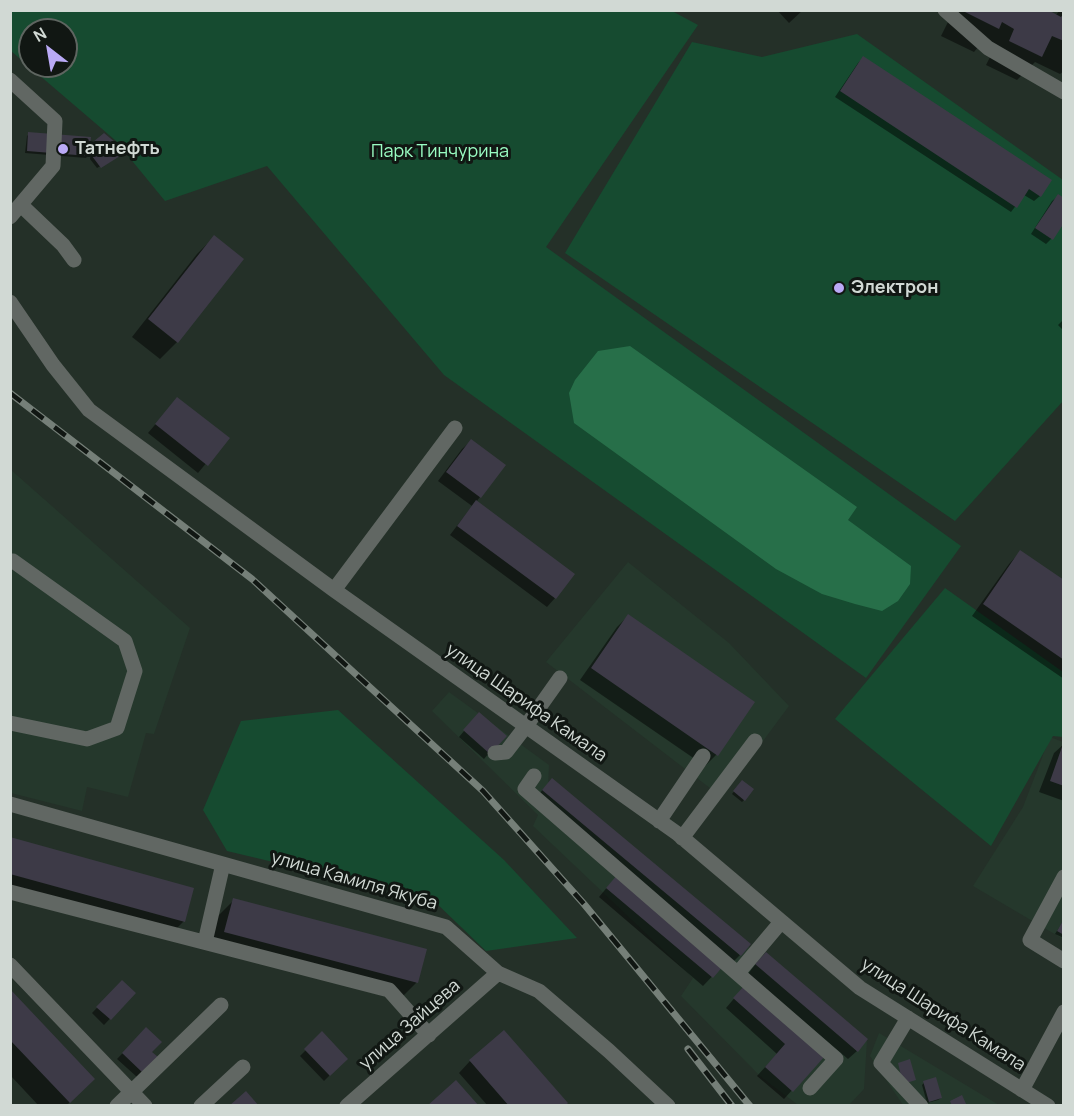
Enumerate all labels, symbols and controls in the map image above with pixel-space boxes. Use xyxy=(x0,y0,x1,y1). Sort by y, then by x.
north arrow xyxy=(18,18,78,78)
text: N xyxy=(29,22,50,47)
place label: Татнефть xyxy=(75,138,160,160)
park label: Парк Тинчурина xyxy=(371,141,509,163)
marker: Татнефть xyxy=(56,142,70,156)
place label: Электрон xyxy=(851,277,938,299)
marker: Электрон xyxy=(832,281,846,295)
street label: улица Шарифа Камала xyxy=(441,639,611,767)
street label: улица Камиля Якуба xyxy=(268,847,440,915)
street label: улица Шарифа Камала xyxy=(857,954,1029,1076)
street label: улица Зайцева xyxy=(355,975,465,1075)

